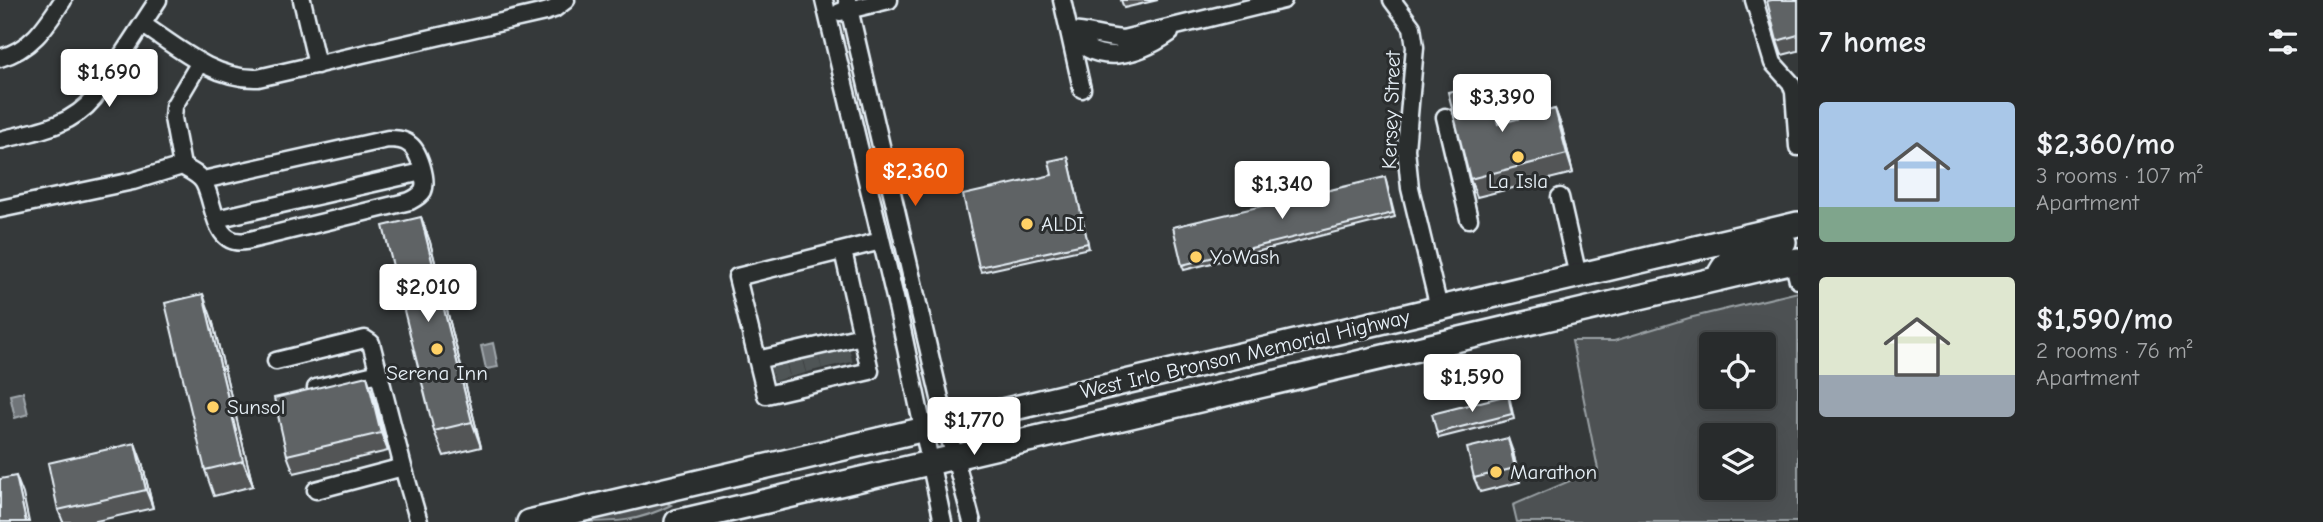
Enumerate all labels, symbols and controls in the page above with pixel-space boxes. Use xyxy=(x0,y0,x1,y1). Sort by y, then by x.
icon: filters xyxy=(2264,23,2302,61)
text: 7 homes xyxy=(1819,25,1926,60)
street label: Kersey Street xyxy=(1377,49,1405,170)
pin: $1,690 xyxy=(52,50,166,109)
text: $1,690 xyxy=(77,58,141,85)
pin: $3,390 xyxy=(1445,74,1559,134)
text: $3,390 xyxy=(1469,83,1535,110)
text: $2,360/mo xyxy=(2036,127,2175,162)
icon: home xyxy=(1875,130,1959,214)
pin: $2,360 xyxy=(858,148,972,208)
marker: La Isla xyxy=(1510,149,1526,165)
text: $2,360 xyxy=(882,157,948,184)
pin: $1,340 xyxy=(1225,162,1339,221)
text: 3 rooms · 107 m² xyxy=(2036,162,2203,189)
place label: La Isla xyxy=(1488,169,1548,193)
text: $1,340 xyxy=(1251,170,1313,197)
text: Apartment xyxy=(2036,189,2139,216)
place label: ALDI xyxy=(1041,212,1085,236)
marker: ALDI xyxy=(1019,216,1035,232)
place label: YoWash xyxy=(1210,245,1280,269)
marker: YoWash xyxy=(1188,249,1204,265)
pin: $2,010 xyxy=(371,264,485,324)
text: $2,010 xyxy=(395,273,461,300)
text: $1,590/mo xyxy=(2036,302,2173,337)
street label: West Irlo Bronson Memorial Highway xyxy=(1078,304,1413,404)
icon: home xyxy=(1875,305,1959,389)
map controls xyxy=(1699,332,1776,500)
button: locate xyxy=(1699,332,1776,409)
text: 2 rooms · 76 m² xyxy=(2036,337,2192,364)
marker: Serena Inn xyxy=(429,341,445,357)
pin: $1,590 xyxy=(1415,354,1529,414)
place label: Serena Inn xyxy=(386,361,488,385)
text: $1,590 xyxy=(1440,363,1504,390)
text: Apartment xyxy=(2036,364,2139,391)
place label: Sunsol xyxy=(227,395,285,419)
pin: $1,770 xyxy=(917,398,1031,457)
marker: Sunsol xyxy=(205,399,221,415)
text: $1,770 xyxy=(943,406,1005,433)
button: layers xyxy=(1699,423,1776,500)
place label: Marathon xyxy=(1510,460,1597,484)
marker: Marathon xyxy=(1488,464,1504,480)

